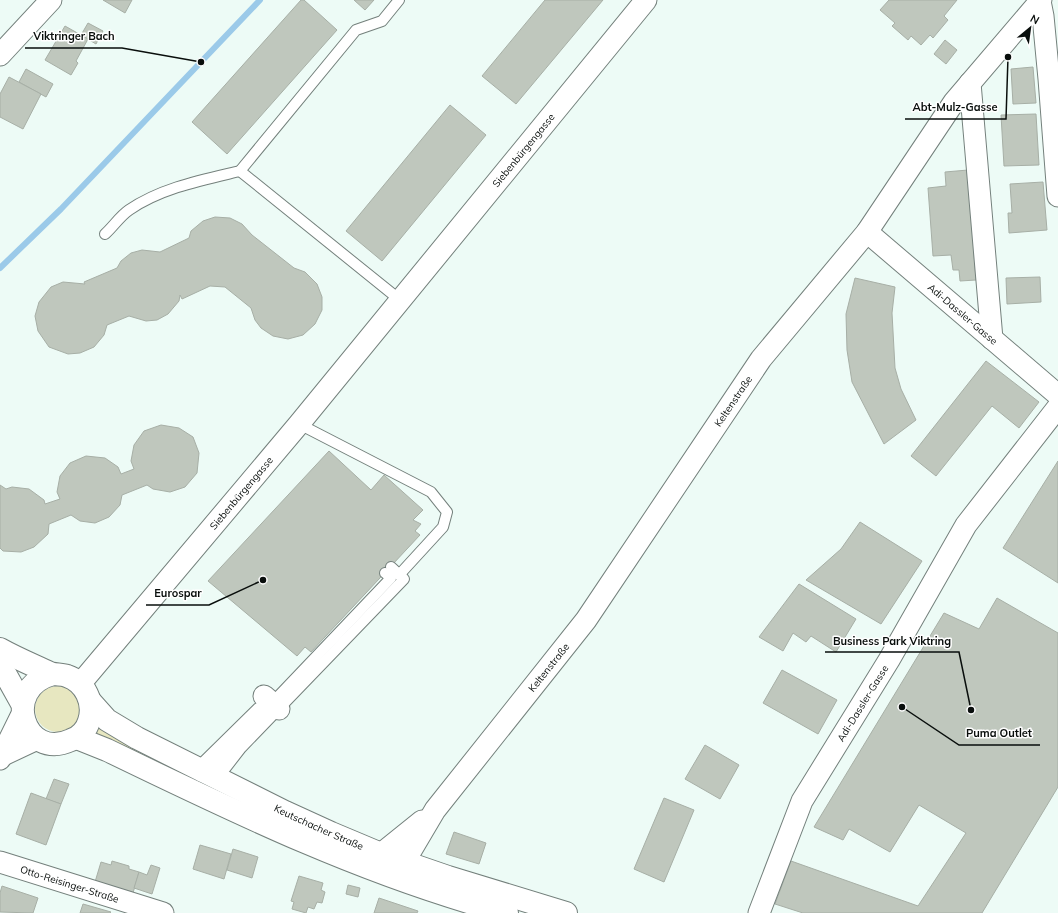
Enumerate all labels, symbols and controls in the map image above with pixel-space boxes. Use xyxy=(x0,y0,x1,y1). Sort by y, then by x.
north arrow xyxy=(1010,8,1050,48)
text: N xyxy=(1028,11,1042,27)
callout: Viktringer Bach xyxy=(25,25,122,48)
text: Viktringer Bach xyxy=(32,29,115,43)
callout: Abt-Mulz-Gasse xyxy=(905,96,1006,119)
text: Abt-Mulz-Gasse xyxy=(912,100,998,114)
street label: Siebenbürgengasse xyxy=(490,111,558,190)
street label: Adi-Dassler-Gasse xyxy=(925,281,1000,348)
street label: Keltenstraße xyxy=(712,373,755,429)
street label: Siebenbürgengasse xyxy=(207,454,276,532)
callout: Eurospar xyxy=(146,582,209,605)
text: Eurospar xyxy=(154,586,202,600)
callout: Business Park Viktring xyxy=(825,629,959,652)
text: Business Park Viktring xyxy=(833,634,951,648)
street label: Keltenstraße xyxy=(525,641,572,695)
street label: Adi-Dassler-Gasse xyxy=(834,663,891,744)
callout: Puma Outlet xyxy=(959,722,1040,745)
text: Puma Outlet xyxy=(966,726,1032,740)
street label: Keutschacher Straße xyxy=(272,802,365,853)
street label: Otto-Reisinger-Straße xyxy=(19,863,120,906)

